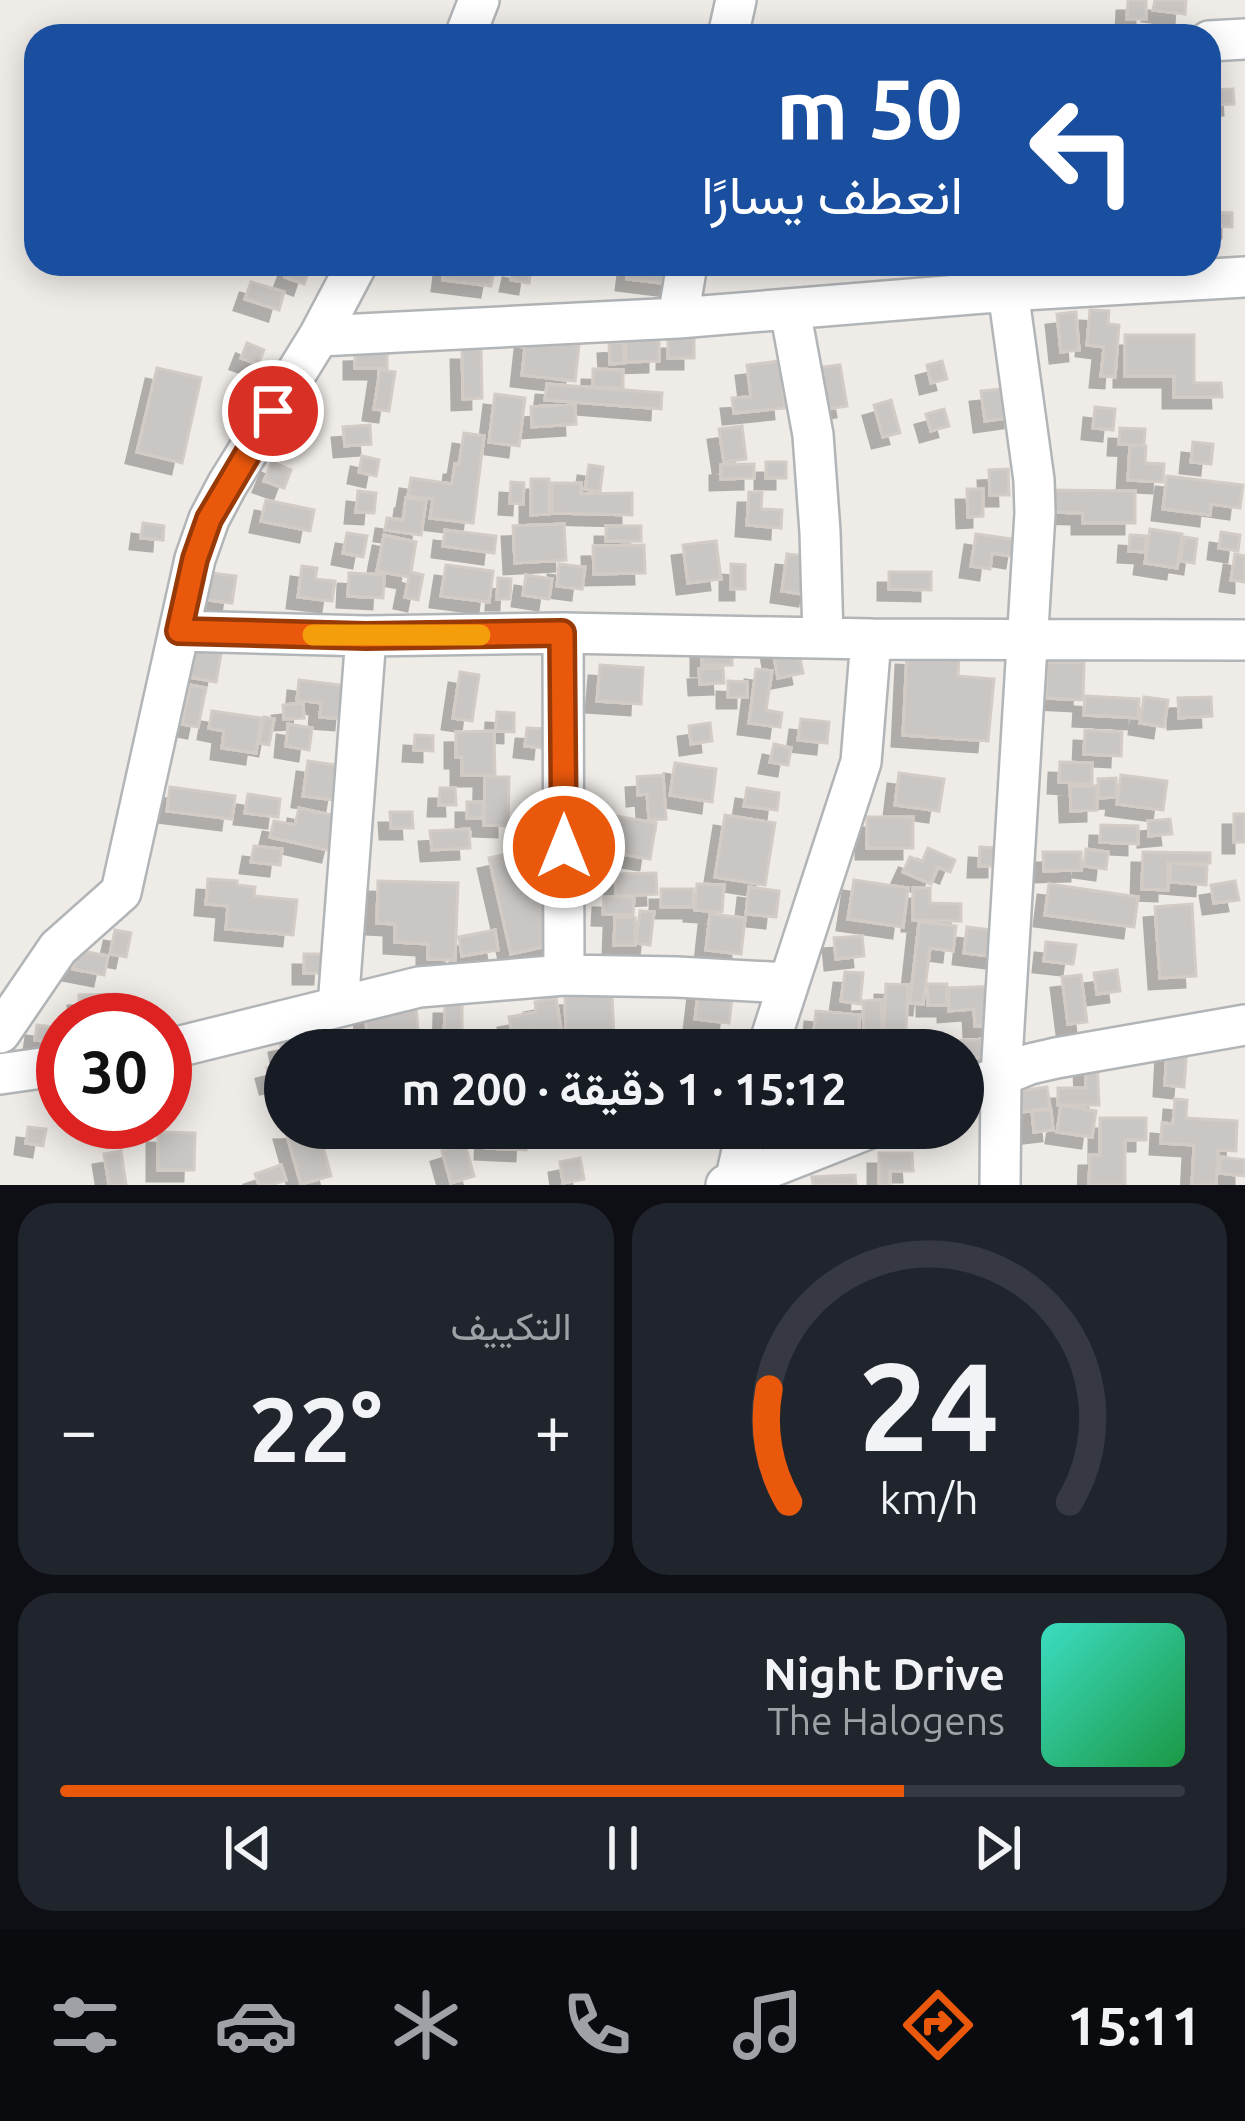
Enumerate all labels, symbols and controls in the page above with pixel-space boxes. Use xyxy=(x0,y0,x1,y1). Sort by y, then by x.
text: 50 m xyxy=(776,61,963,155)
icon: left xyxy=(1005,72,1161,228)
text: انعطف يسارًا xyxy=(701,164,963,224)
pin xyxy=(222,360,324,462)
icon: arrive xyxy=(240,378,306,444)
position arrow xyxy=(501,784,627,910)
speed limit sign: 30 xyxy=(36,993,192,1149)
text: 15:12 · 1 دقيقة · 200 m xyxy=(401,1063,847,1114)
text: التكييف xyxy=(451,1304,572,1347)
text: 24 xyxy=(859,1335,1000,1475)
text: 22° xyxy=(249,1378,382,1479)
text: − xyxy=(60,1392,97,1466)
text: + xyxy=(534,1392,571,1466)
text: km/h xyxy=(880,1474,979,1522)
text: Night Drive xyxy=(763,1648,1005,1699)
text: The Halogens xyxy=(767,1699,1005,1742)
icon: previous xyxy=(215,1815,281,1881)
icon: pause xyxy=(590,1815,656,1881)
icon: next xyxy=(965,1815,1031,1881)
icon: filters xyxy=(43,1983,127,2067)
icon: car xyxy=(214,1983,298,2067)
icon: climate xyxy=(384,1983,468,2067)
icon: phone xyxy=(555,1983,639,2067)
icon: music xyxy=(726,1983,810,2067)
icon: directions xyxy=(896,1983,980,2067)
text: 15:11 xyxy=(1067,1995,1202,2055)

